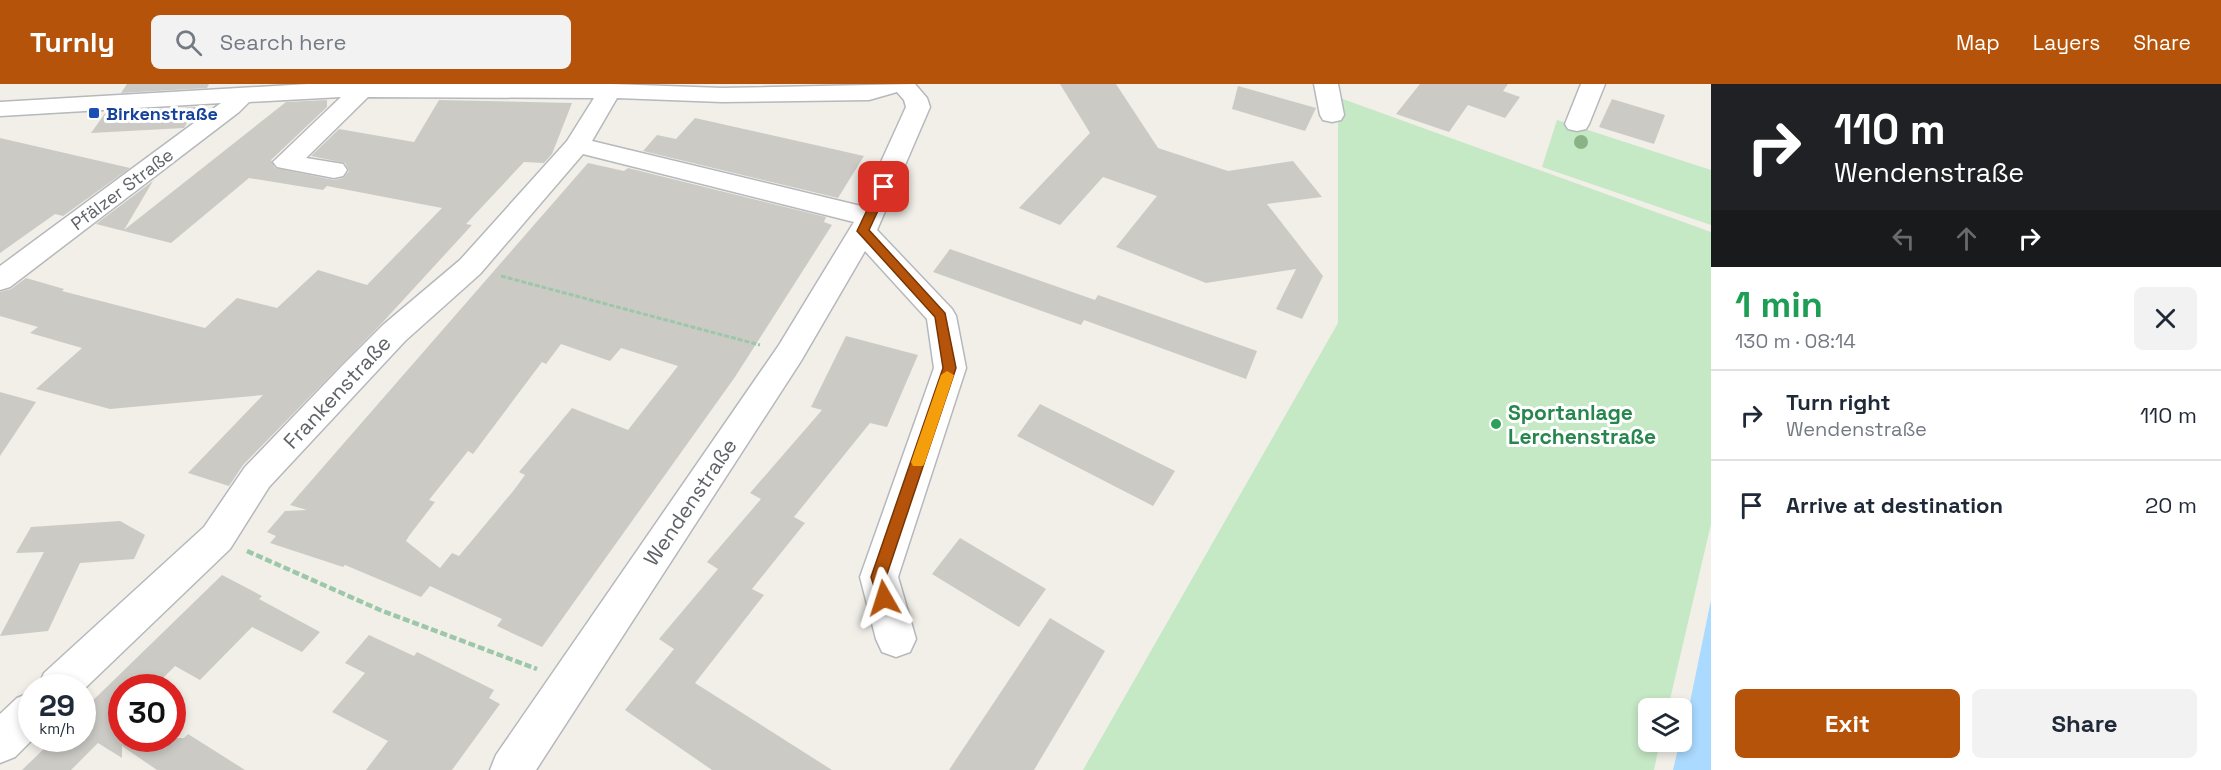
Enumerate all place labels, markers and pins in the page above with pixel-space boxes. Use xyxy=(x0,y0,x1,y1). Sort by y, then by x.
place label: Birkenstraße xyxy=(106,102,218,125)
marker: Birkenstraße xyxy=(87,106,101,120)
pin xyxy=(858,161,909,212)
place label: Sportanlage Lerchenstraße xyxy=(1508,399,1656,450)
marker: Sportanlage Lerchenstraße xyxy=(1489,417,1503,431)

